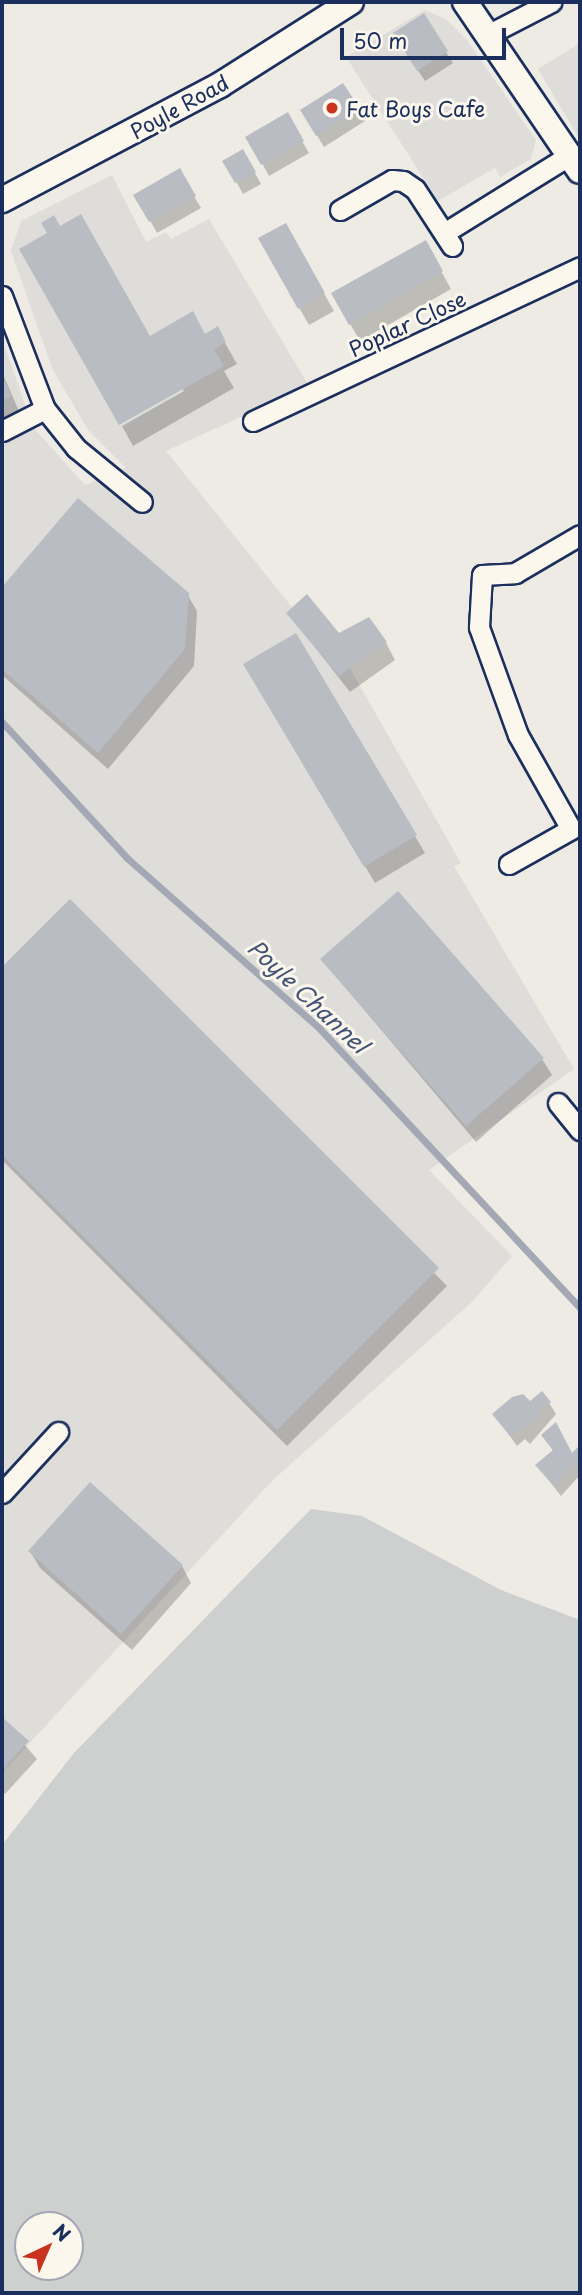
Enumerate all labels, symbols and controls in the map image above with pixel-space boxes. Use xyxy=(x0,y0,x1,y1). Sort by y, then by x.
scale bar xyxy=(344,14,510,58)
text: 50 m xyxy=(353,24,407,56)
street label: Poyle Road xyxy=(124,68,234,144)
place label: Fat Boys Cafe xyxy=(346,95,487,121)
marker: Fat Boys Cafe xyxy=(324,100,340,116)
street label: Poplar Close xyxy=(345,285,469,361)
water label: Poyle Channel xyxy=(241,932,375,1060)
north arrow xyxy=(14,2211,84,2281)
text: N xyxy=(47,2217,77,2248)

